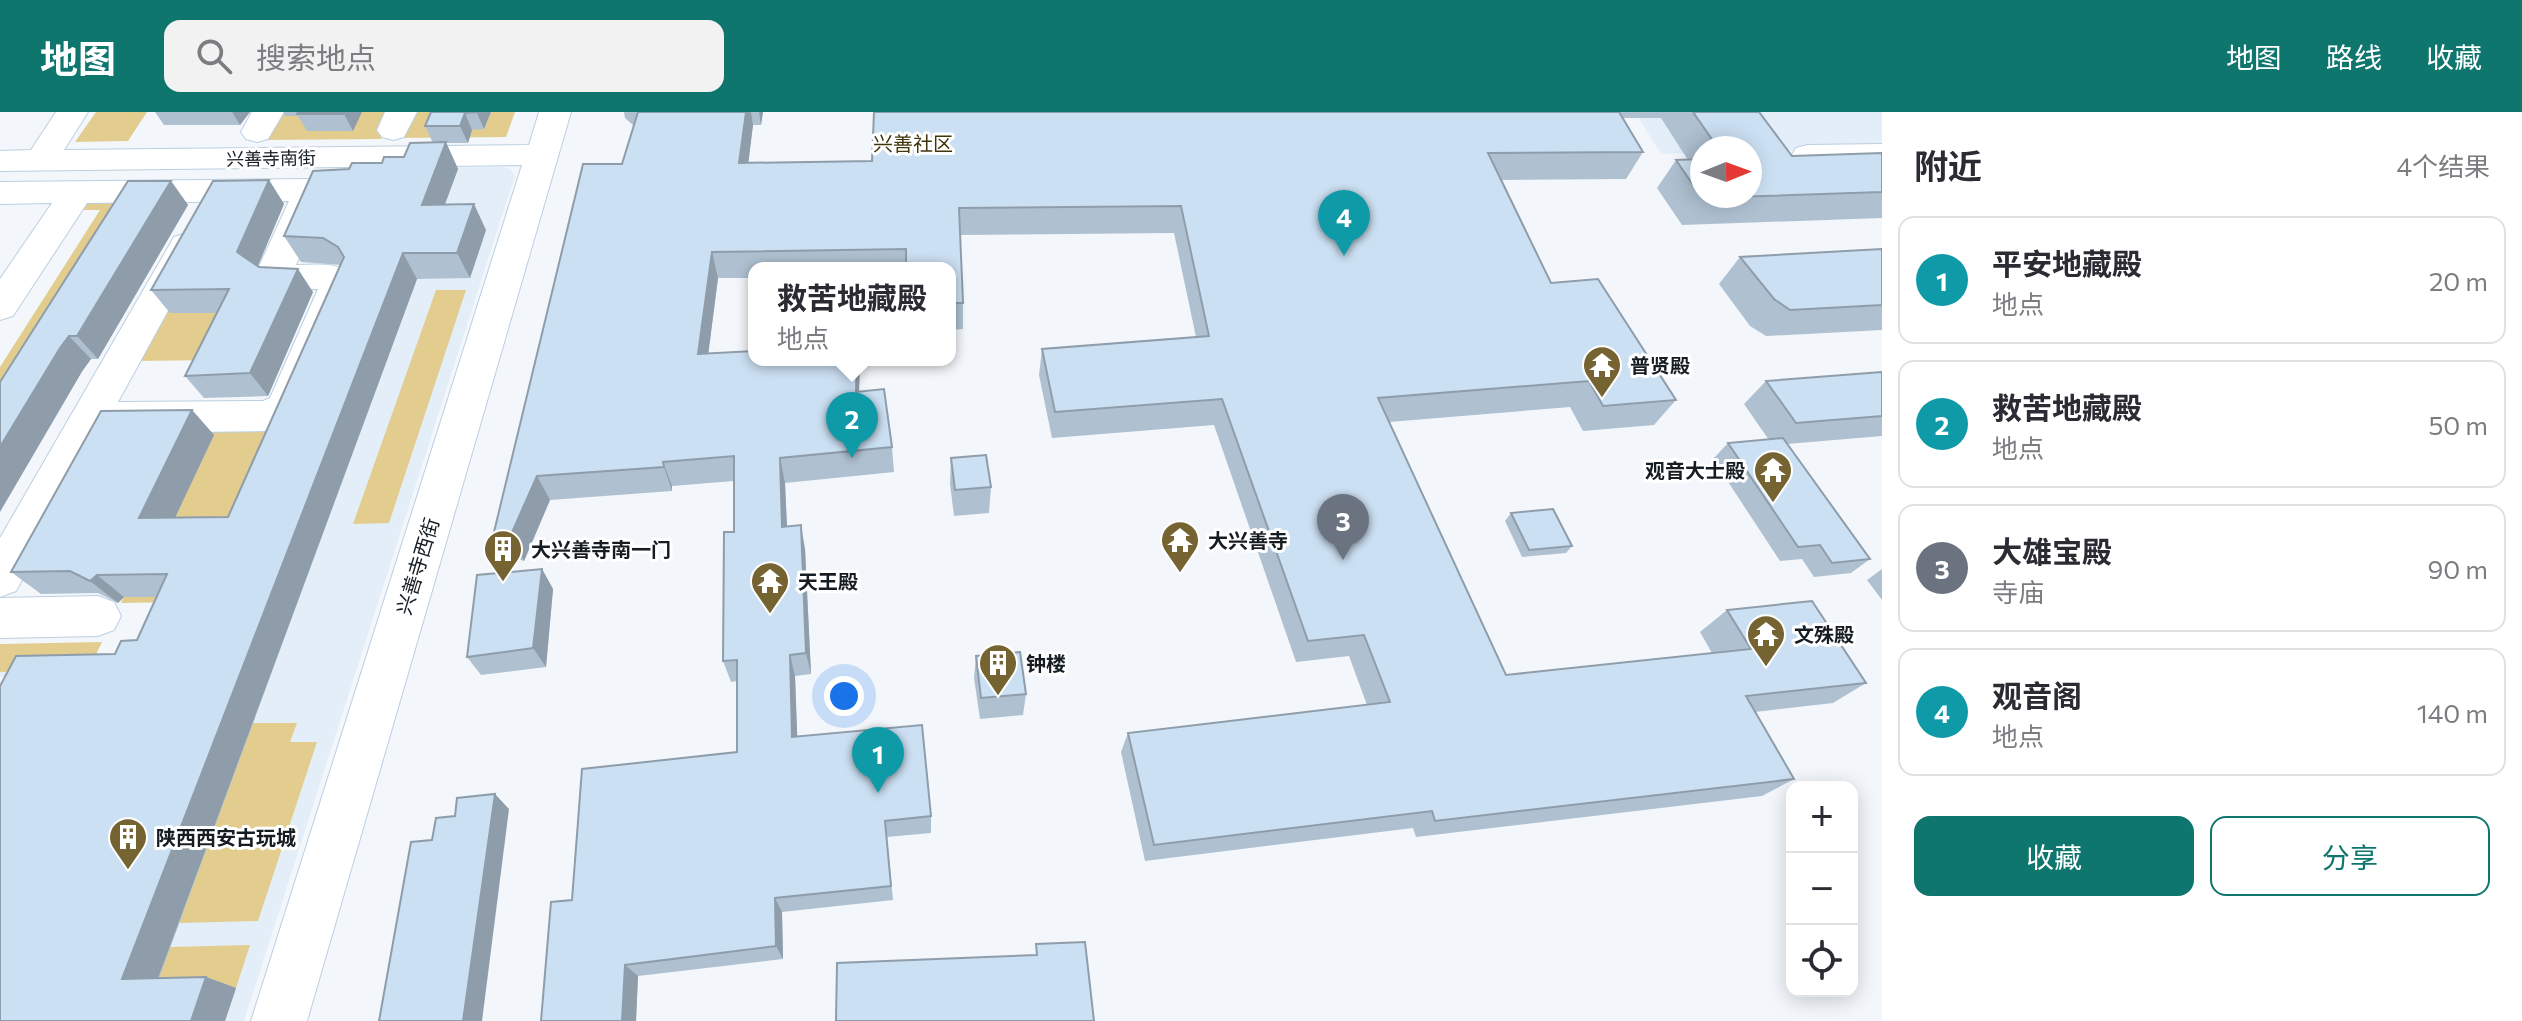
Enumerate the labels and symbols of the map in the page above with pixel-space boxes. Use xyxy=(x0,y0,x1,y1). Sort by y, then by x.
district label: 兴善社区 xyxy=(873,131,953,155)
north arrow xyxy=(1690,136,1762,208)
street label: 兴善寺南街 xyxy=(226,146,316,170)
pin: 4 xyxy=(1318,190,1370,256)
temple icon: 普贤殿 xyxy=(1581,344,1623,399)
place label: 普贤殿 xyxy=(1630,353,1690,377)
pin: 2 xyxy=(826,392,878,458)
temple icon: 观音大士殿 xyxy=(1752,449,1794,504)
place label: 观音大士殿 xyxy=(1645,458,1745,482)
pin: 3 xyxy=(1317,494,1369,560)
street label: 兴善寺西街 xyxy=(391,515,443,617)
temple icon: 大兴善寺 xyxy=(1159,519,1201,574)
building icon: 大兴善寺南一门 xyxy=(482,528,524,583)
place label: 大兴善寺 xyxy=(1208,528,1288,552)
place label: 大兴善寺南一门 xyxy=(531,537,671,561)
temple icon: 天王殿 xyxy=(749,560,791,615)
place label: 天王殿 xyxy=(798,569,858,593)
temple icon: 文殊殿 xyxy=(1745,613,1787,668)
place label: 文殊殿 xyxy=(1794,622,1854,646)
building icon: 钟楼 xyxy=(977,642,1019,697)
place label: 钟楼 xyxy=(1026,651,1066,675)
your location xyxy=(824,676,864,716)
pin: 1 xyxy=(852,727,904,793)
building icon: 陕西西安古玩城 xyxy=(107,816,149,871)
place label: 陕西西安古玩城 xyxy=(156,825,296,849)

